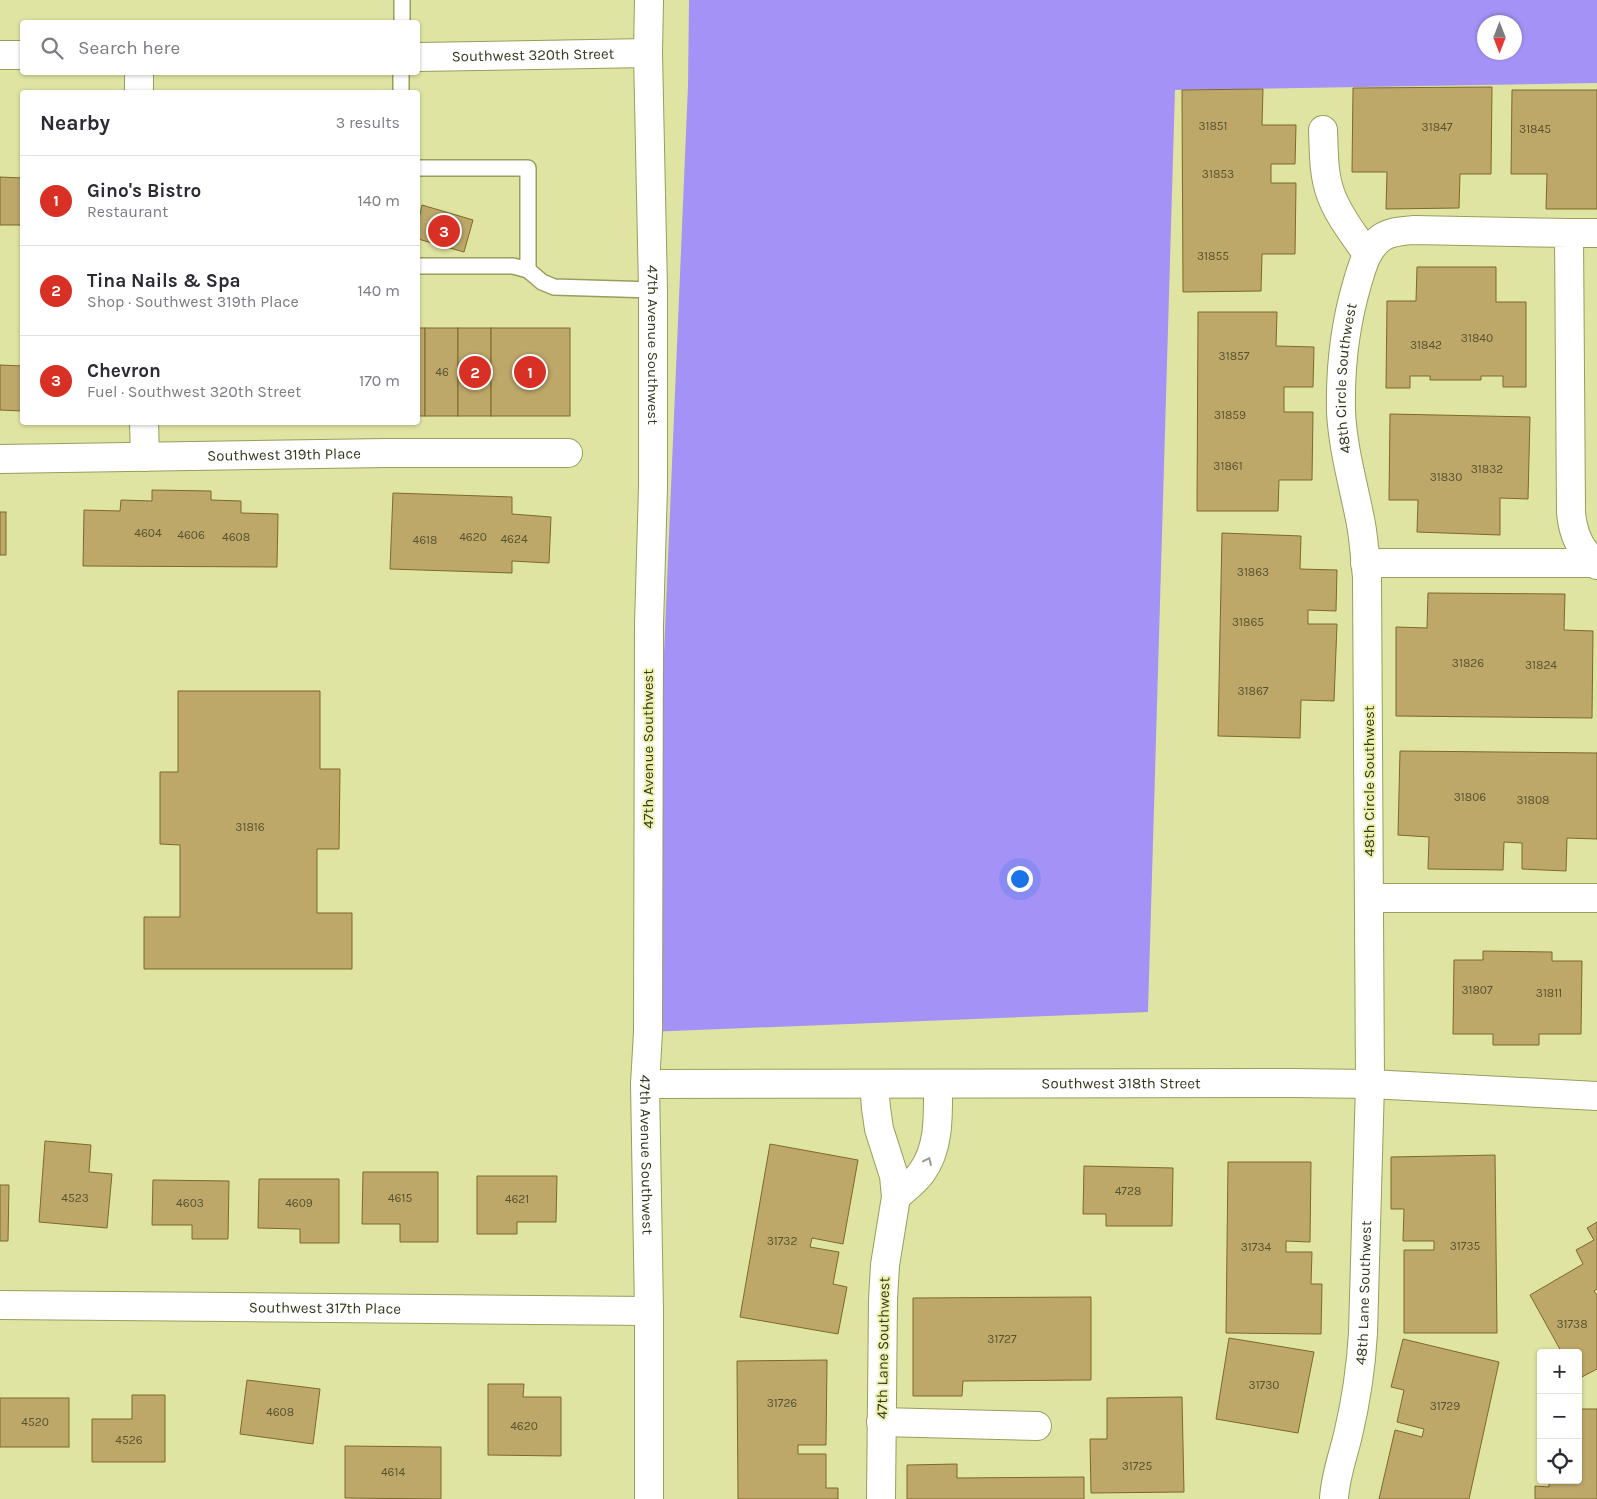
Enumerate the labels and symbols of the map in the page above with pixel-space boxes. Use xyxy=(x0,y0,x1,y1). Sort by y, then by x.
north arrow xyxy=(1477,15,1522,60)
street label: Southwest 320th Street xyxy=(451,45,615,65)
house number: 31851 xyxy=(1198,119,1228,133)
house number: 31847 xyxy=(1422,120,1453,134)
house number: 31845 xyxy=(1519,122,1551,136)
house number: 31853 xyxy=(1202,167,1234,181)
pin: 3 xyxy=(428,212,460,250)
house number: 31855 xyxy=(1197,249,1229,263)
street label: 47th Avenue Southwest xyxy=(643,265,662,425)
street label: 48th Circle Southwest xyxy=(1332,301,1361,455)
house number: 31840 xyxy=(1461,331,1493,345)
house number: 31842 xyxy=(1410,338,1442,352)
house number: 31857 xyxy=(1219,349,1250,363)
pin: 2 xyxy=(459,353,491,391)
pin: 1 xyxy=(514,353,546,391)
house number: 46 xyxy=(435,365,449,379)
house number: 31859 xyxy=(1214,408,1246,422)
street label: Southwest 319th Place xyxy=(207,444,361,465)
house number: 31861 xyxy=(1213,459,1243,473)
house number: 31832 xyxy=(1471,462,1503,476)
house number: 31830 xyxy=(1430,470,1462,484)
house number: 4604 xyxy=(134,526,162,540)
house number: 4606 xyxy=(177,528,205,542)
house number: 4608 xyxy=(222,530,250,544)
house number: 4620 xyxy=(459,530,487,544)
house number: 4624 xyxy=(500,532,528,546)
house number: 4618 xyxy=(413,533,437,547)
house number: 31863 xyxy=(1237,565,1269,579)
house number: 31865 xyxy=(1232,615,1264,629)
house number: 31826 xyxy=(1452,656,1484,670)
house number: 31824 xyxy=(1525,658,1557,672)
street label: 47th Avenue Southwest xyxy=(639,669,657,829)
house number: 31867 xyxy=(1238,684,1269,698)
street label: 48th Circle Southwest xyxy=(1360,705,1378,857)
house number: 31806 xyxy=(1454,790,1486,804)
house number: 31808 xyxy=(1517,793,1549,807)
house number: 31816 xyxy=(235,820,265,834)
your location xyxy=(1007,866,1033,892)
house number: 31807 xyxy=(1461,983,1493,997)
house number: 31811 xyxy=(1536,986,1562,1000)
street label: 47th Avenue Southwest xyxy=(636,1074,657,1235)
street label: Southwest 318th Street xyxy=(1041,1074,1201,1092)
one-way arrow xyxy=(921,1157,932,1166)
house number: 4728 xyxy=(1115,1184,1141,1198)
house number: 4523 xyxy=(61,1191,89,1205)
house number: 4615 xyxy=(388,1191,412,1205)
house number: 4621 xyxy=(505,1192,529,1206)
house number: 4603 xyxy=(176,1196,204,1210)
house number: 4609 xyxy=(285,1196,313,1210)
street label: 48th Lane Southwest xyxy=(1351,1220,1375,1366)
house number: 31732 xyxy=(767,1234,797,1248)
house number: 31735 xyxy=(1450,1239,1480,1253)
house number: 31734 xyxy=(1241,1240,1272,1254)
street label: 47th Lane Southwest xyxy=(873,1276,893,1419)
street label: Southwest 317th Place xyxy=(249,1298,401,1318)
house number: 31738 xyxy=(1556,1317,1588,1331)
house number: 31727 xyxy=(987,1332,1017,1346)
house number: 31730 xyxy=(1249,1378,1279,1392)
house number: 31726 xyxy=(767,1396,797,1410)
house number: 31729 xyxy=(1430,1399,1460,1413)
house number: 4608 xyxy=(266,1405,294,1419)
house number: 4520 xyxy=(21,1415,49,1429)
house number: 4620 xyxy=(510,1419,538,1433)
house number: 4526 xyxy=(115,1433,143,1447)
house number: 31725 xyxy=(1122,1459,1152,1473)
house number: 4614 xyxy=(381,1465,405,1479)

